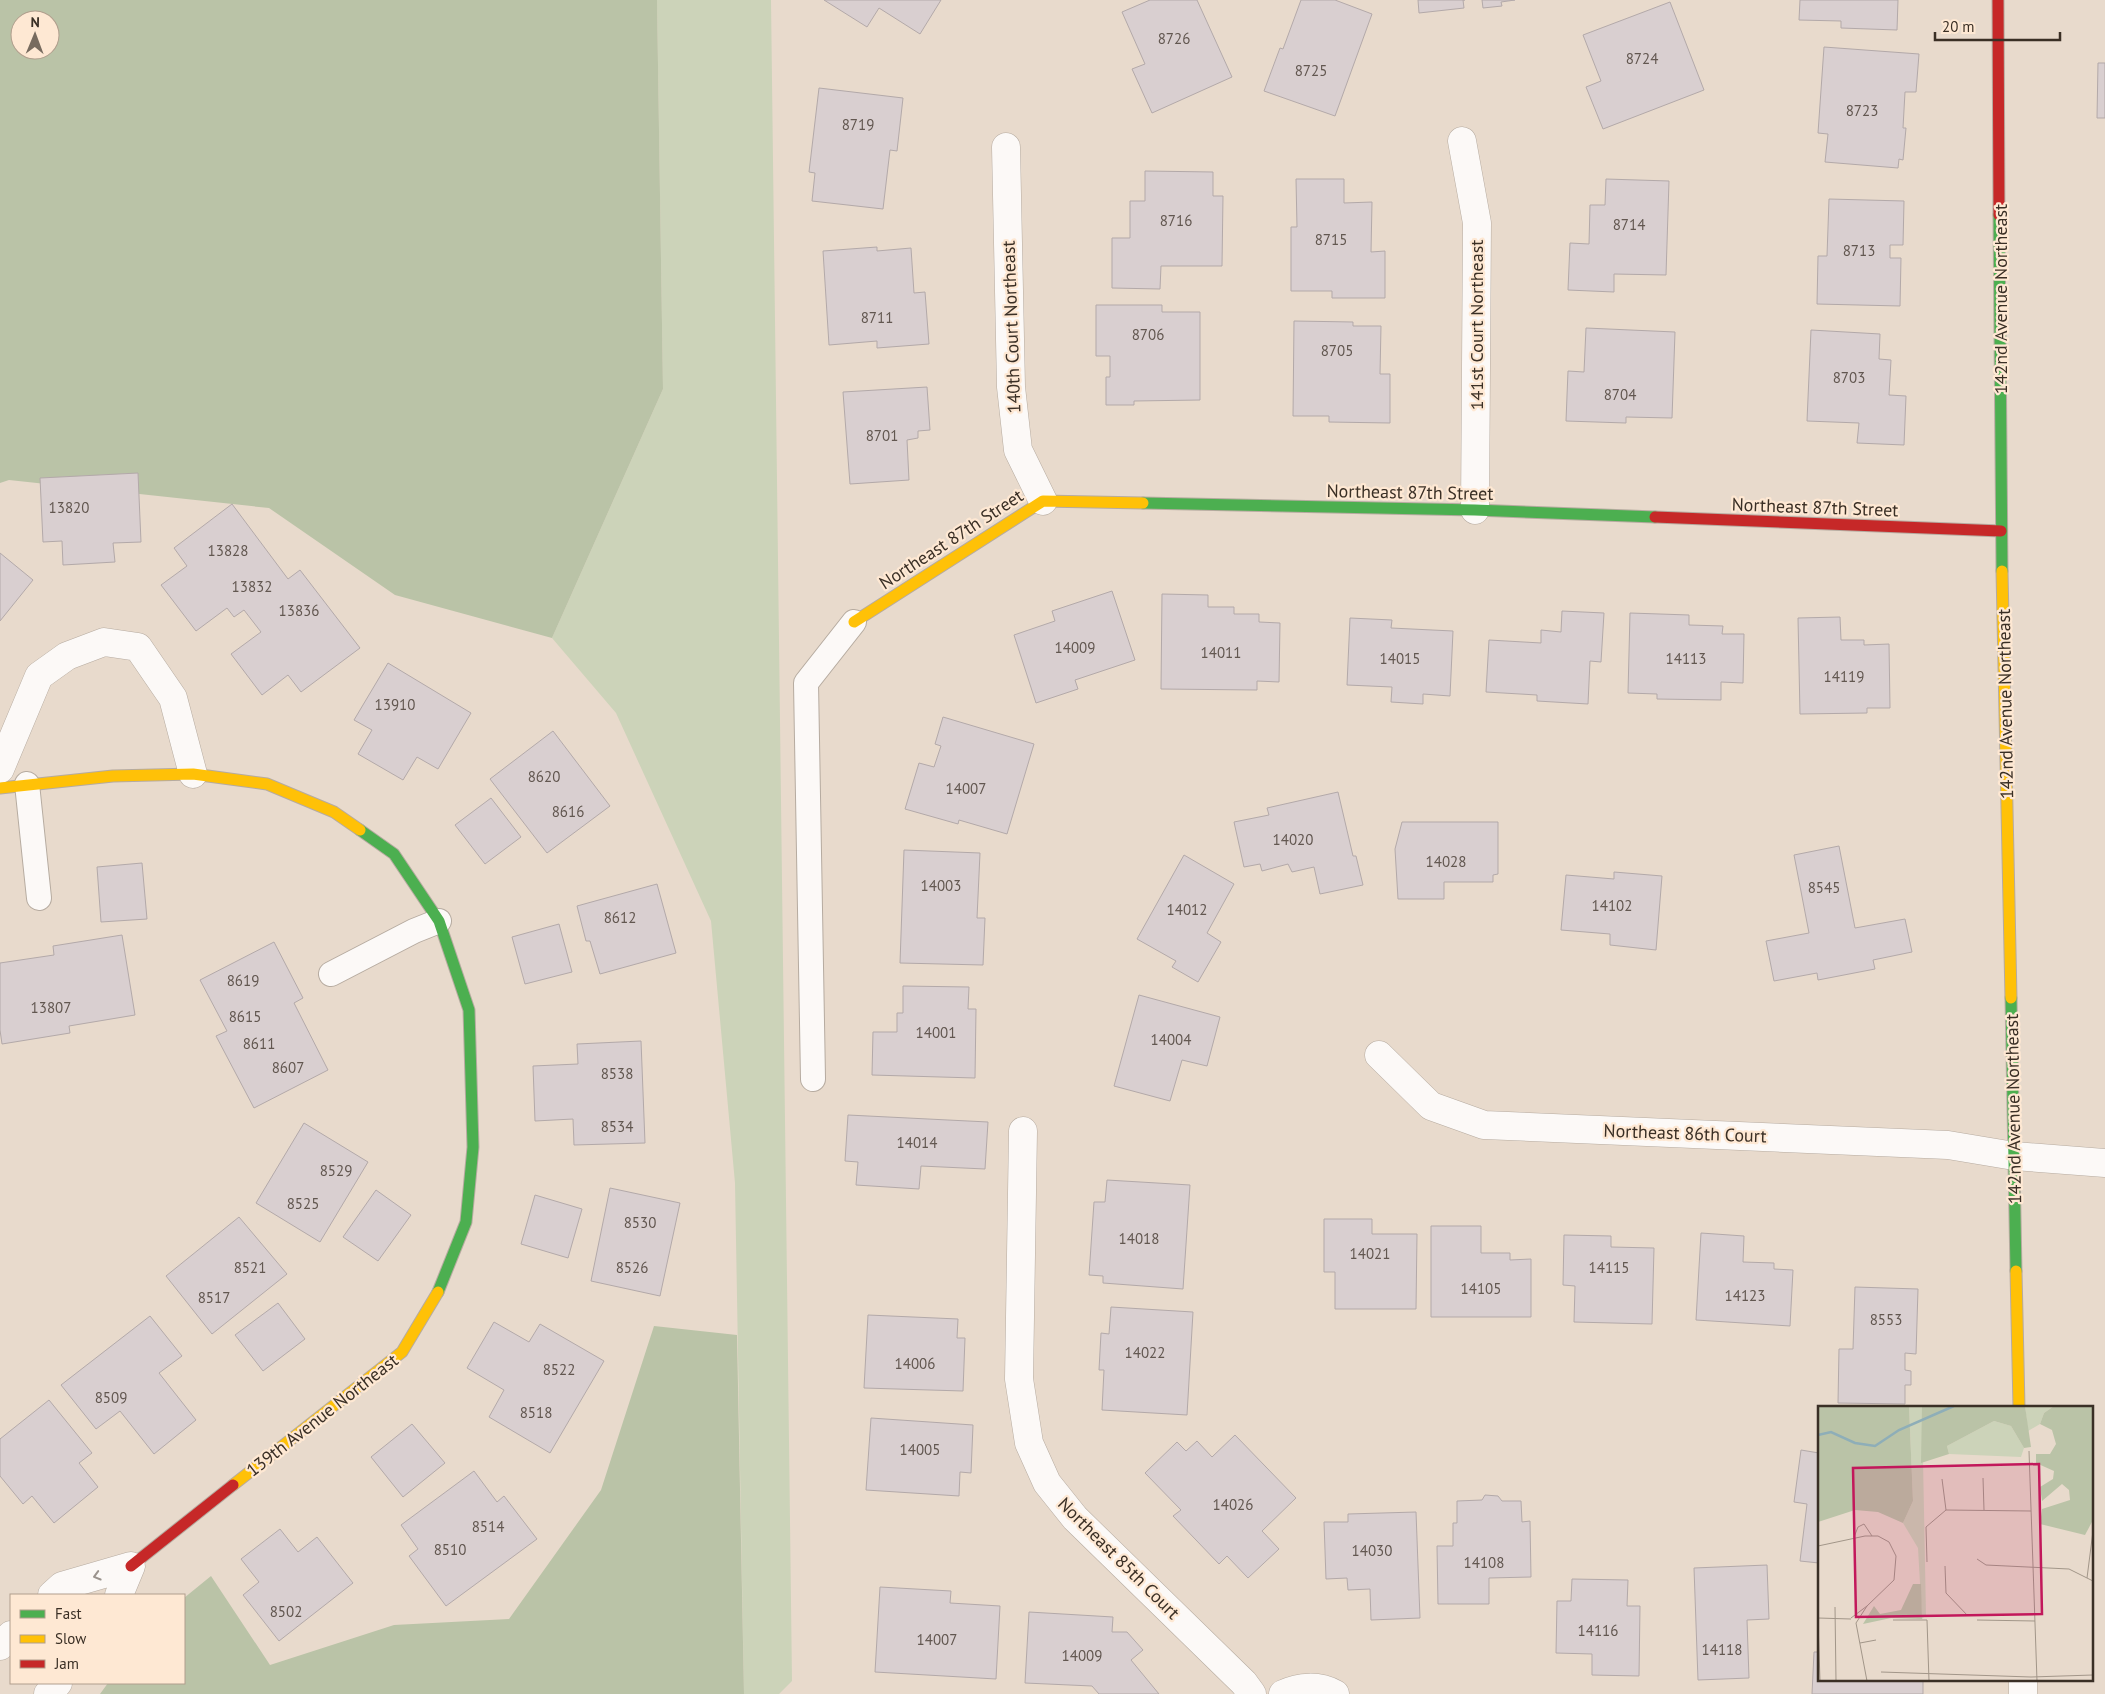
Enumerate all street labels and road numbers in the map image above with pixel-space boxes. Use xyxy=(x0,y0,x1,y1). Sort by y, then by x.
street label: 142nd Avenue Northeast xyxy=(1989,204,2012,394)
street label: 140th Court Northeast xyxy=(996,240,1026,414)
street label: 141st Court Northeast xyxy=(1465,240,1488,410)
street label: Northeast 87th Street xyxy=(1326,479,1494,505)
street label: Northeast 87th Street xyxy=(875,484,1027,594)
street label: Northeast 87th Street xyxy=(1731,493,1899,521)
street label: 142nd Avenue Northeast xyxy=(1992,609,2018,799)
street label: 142nd Avenue Northeast xyxy=(2000,1014,2026,1204)
street label: Northeast 86th Court xyxy=(1603,1119,1767,1147)
street label: 139th Avenue Northeast xyxy=(241,1348,403,1482)
street label: Northeast 85th Court xyxy=(1053,1492,1185,1624)

